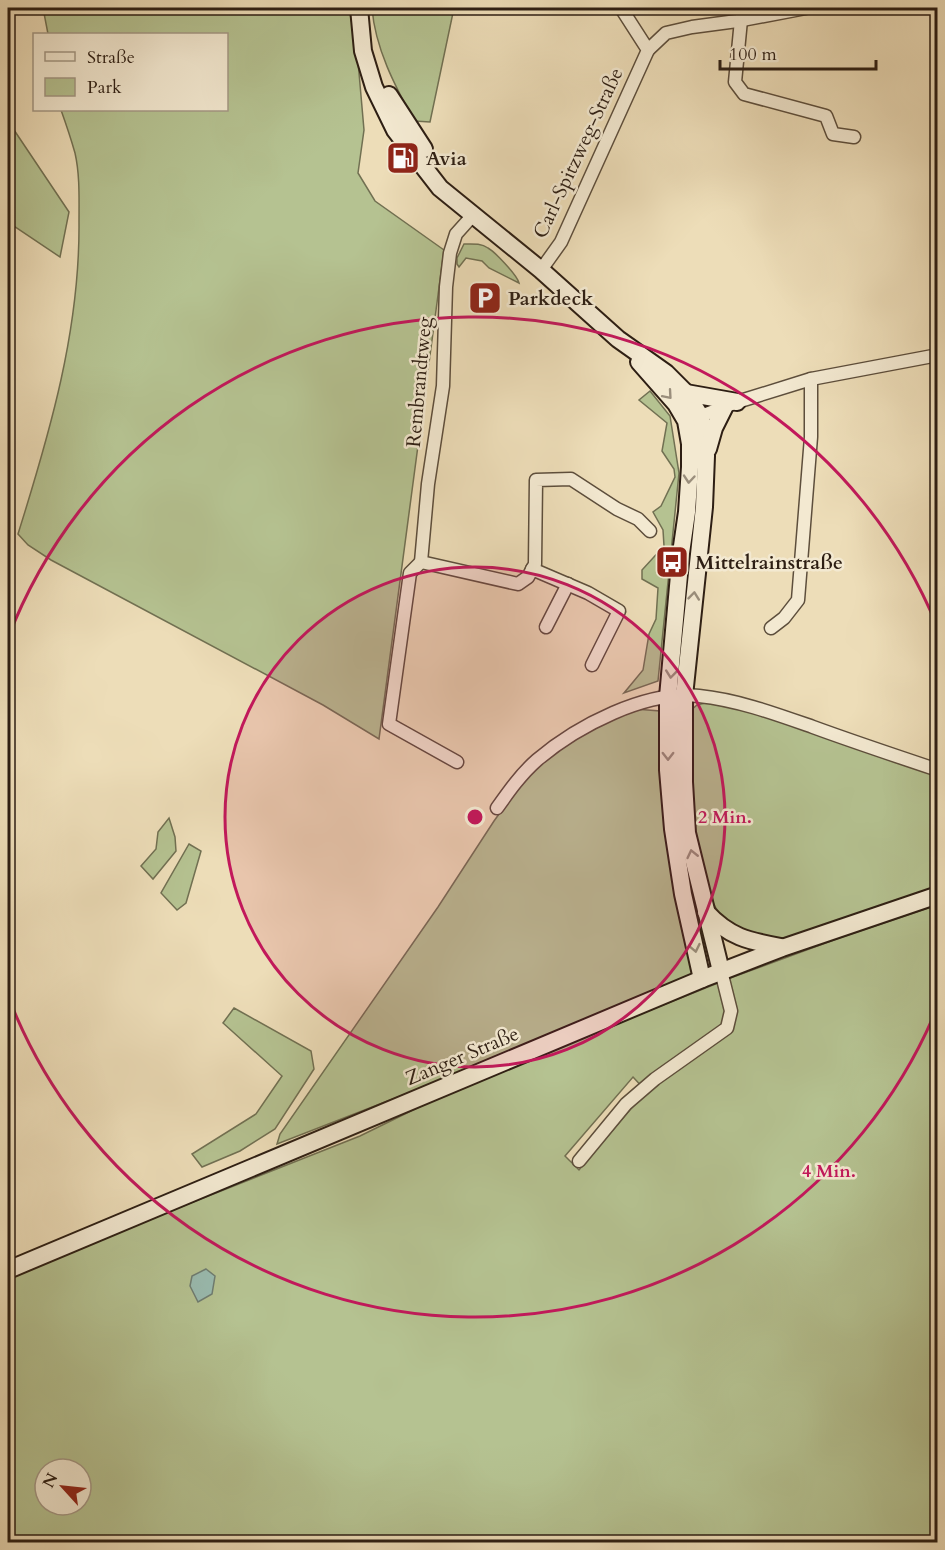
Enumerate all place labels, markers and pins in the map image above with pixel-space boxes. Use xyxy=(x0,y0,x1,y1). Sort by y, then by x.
fuel station icon: Avia xyxy=(385,140,421,176)
place label: Avia xyxy=(426,145,467,172)
parking icon: Parkdeck xyxy=(467,280,503,316)
place label: Parkdeck xyxy=(508,285,594,312)
bus stop icon: Mittelrainstraße xyxy=(654,544,690,580)
place label: Mittelrainstraße xyxy=(695,549,843,576)
centre of rings xyxy=(465,807,485,827)

